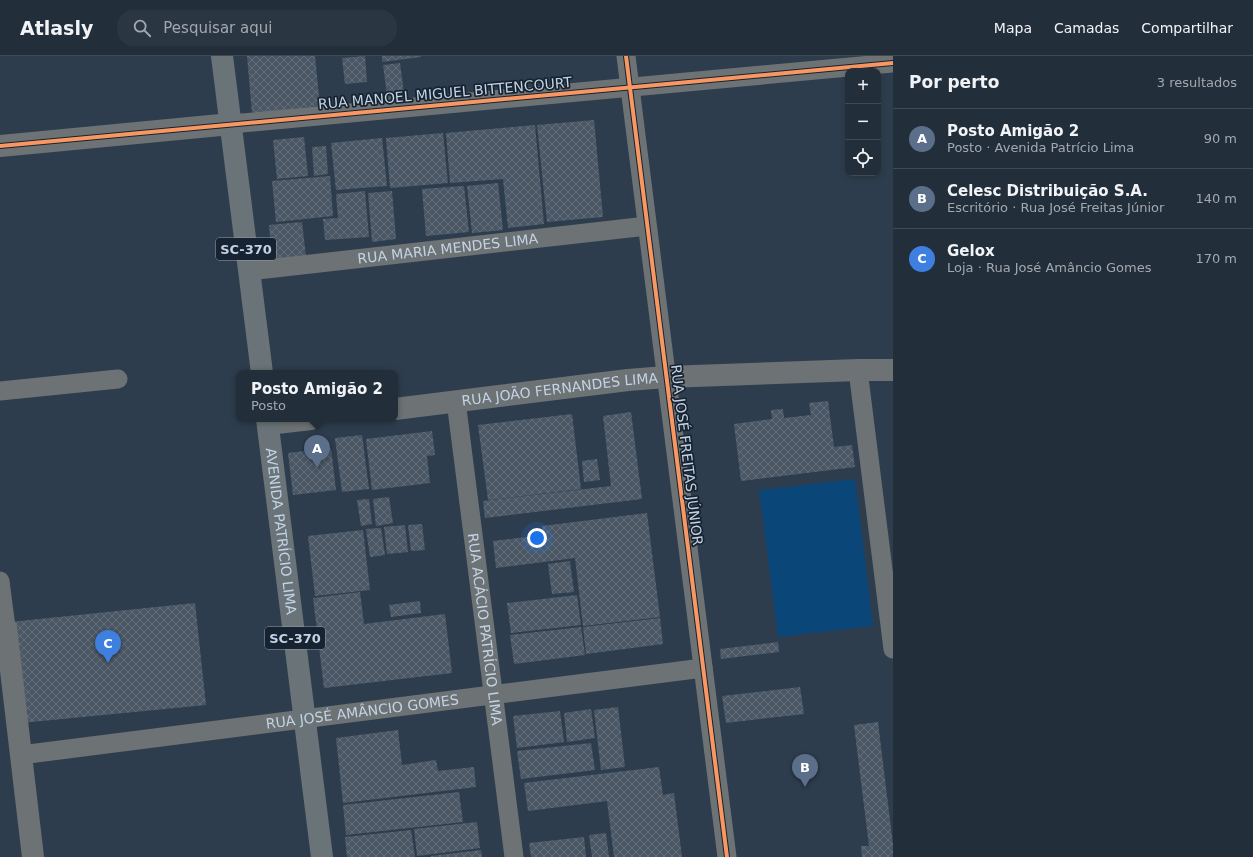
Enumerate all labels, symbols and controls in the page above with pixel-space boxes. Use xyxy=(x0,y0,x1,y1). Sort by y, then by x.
search box xyxy=(117,10,397,46)
text: Atlasly xyxy=(20,17,93,39)
icon: search xyxy=(131,17,153,39)
text: Pesquisar aqui xyxy=(163,19,272,37)
text: Mapa xyxy=(994,20,1032,36)
text: Camadas xyxy=(1054,20,1119,36)
text: Compartilhar xyxy=(1141,20,1233,36)
map controls xyxy=(845,68,881,176)
button: + xyxy=(845,68,881,104)
text: Por perto xyxy=(909,72,999,92)
street label: RUA MANOEL MIGUEL BITTENCOURT xyxy=(317,74,573,112)
text: 3 resultados xyxy=(1157,75,1237,90)
button: − xyxy=(845,104,881,140)
text: Posto Amigão 2 xyxy=(947,122,1079,140)
text: A xyxy=(917,131,927,146)
text: 90 m xyxy=(1204,131,1237,146)
button: locate xyxy=(845,140,881,176)
text: Posto · Avenida Patrício Lima xyxy=(947,140,1134,155)
text: Celesc Distribuição S.A. xyxy=(947,182,1148,200)
text: B xyxy=(917,191,927,206)
text: 140 m xyxy=(1195,191,1237,206)
text: Escritório · Rua José Freitas Júnior xyxy=(947,200,1164,215)
street label: RUA MARIA MENDES LIMA xyxy=(357,230,539,267)
road number: SC-370 xyxy=(216,238,276,260)
text: Gelox xyxy=(947,242,995,260)
text: C xyxy=(917,251,927,266)
text: 170 m xyxy=(1195,251,1237,266)
text: Loja · Rua José Amâncio Gomes xyxy=(947,260,1152,275)
street label: RUA JOSÉ FREITAS JÚNIOR xyxy=(668,363,707,547)
popup xyxy=(236,370,398,422)
street label: RUA JOÃO FERNANDES LIMA xyxy=(461,370,659,409)
text: Posto Amigão 2 xyxy=(251,380,383,398)
text: Posto xyxy=(251,398,286,413)
pin: A xyxy=(304,435,330,468)
street label: AVENIDA PATRÍCIO LIMA xyxy=(263,447,300,616)
your location xyxy=(527,528,547,548)
street label: RUA ACÁCIO PATRÍCIO LIMA xyxy=(465,532,505,727)
road number: SC-370 xyxy=(265,627,325,649)
pin: C xyxy=(95,630,121,663)
street label: RUA JOSÉ AMÂNCIO GOMES xyxy=(265,691,460,732)
pin: B xyxy=(792,754,818,787)

